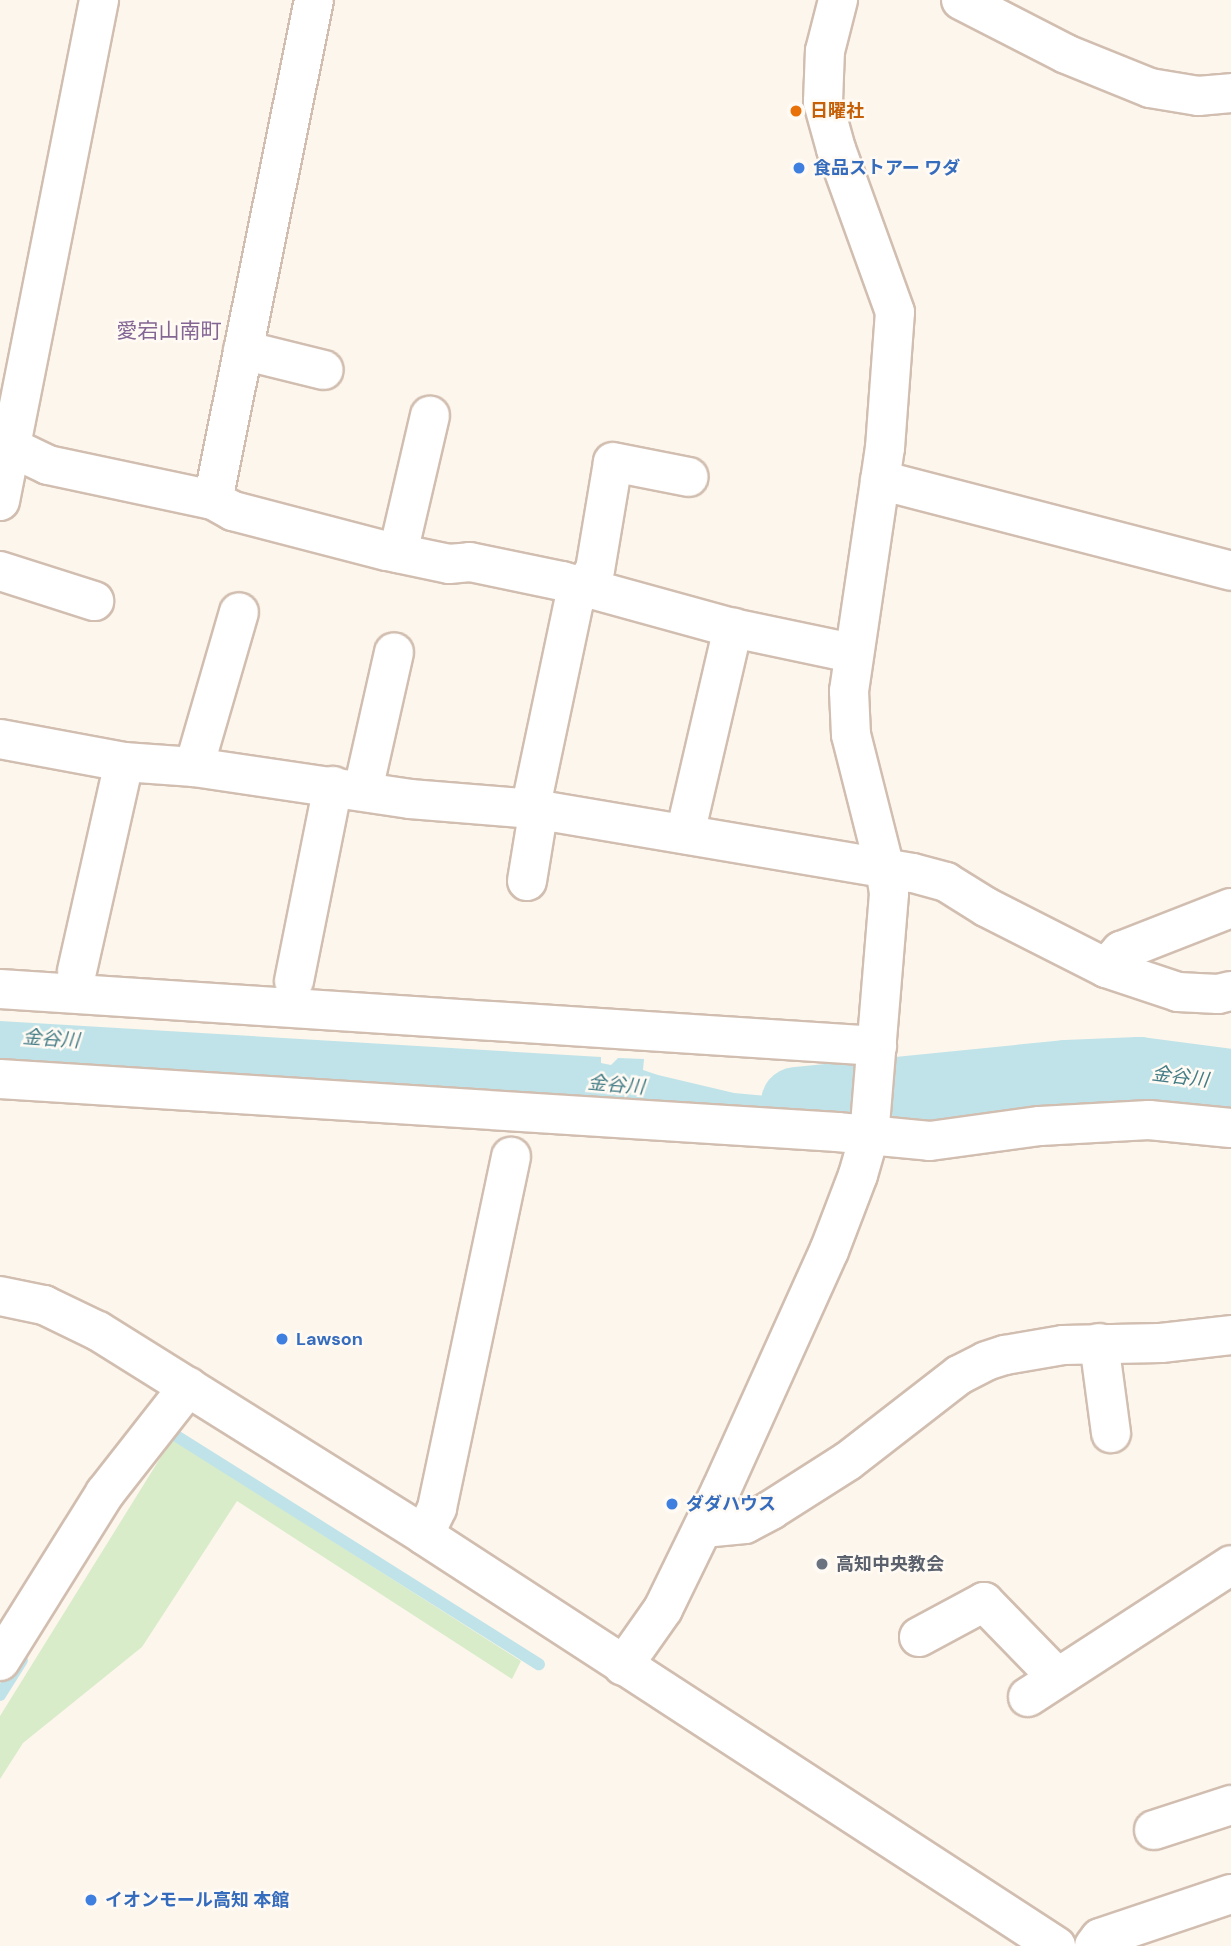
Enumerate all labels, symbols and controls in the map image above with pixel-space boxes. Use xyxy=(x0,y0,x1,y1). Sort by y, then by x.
place label: 日曜社 xyxy=(810,100,864,122)
marker: 日曜社 xyxy=(788,103,804,119)
place label: 食品ストアー ワダ xyxy=(813,157,960,179)
marker: 食品ストアー ワダ xyxy=(791,160,807,176)
district label: 愛宕山南町 xyxy=(117,318,221,344)
water label: 金谷川 xyxy=(22,1026,80,1052)
water label: 金谷川 xyxy=(1150,1062,1210,1092)
water label: 金谷川 xyxy=(587,1071,645,1099)
place label: Lawson xyxy=(296,1328,363,1350)
marker: Lawson xyxy=(274,1331,290,1347)
place label: ダダハウス xyxy=(686,1493,776,1515)
marker: ダダハウス xyxy=(664,1496,680,1512)
place label: 高知中央教会 xyxy=(836,1553,944,1575)
marker: 高知中央教会 xyxy=(814,1556,830,1572)
place label: イオンモール高知 本館 xyxy=(105,1889,289,1911)
marker: イオンモール高知 本館 xyxy=(83,1892,99,1908)

